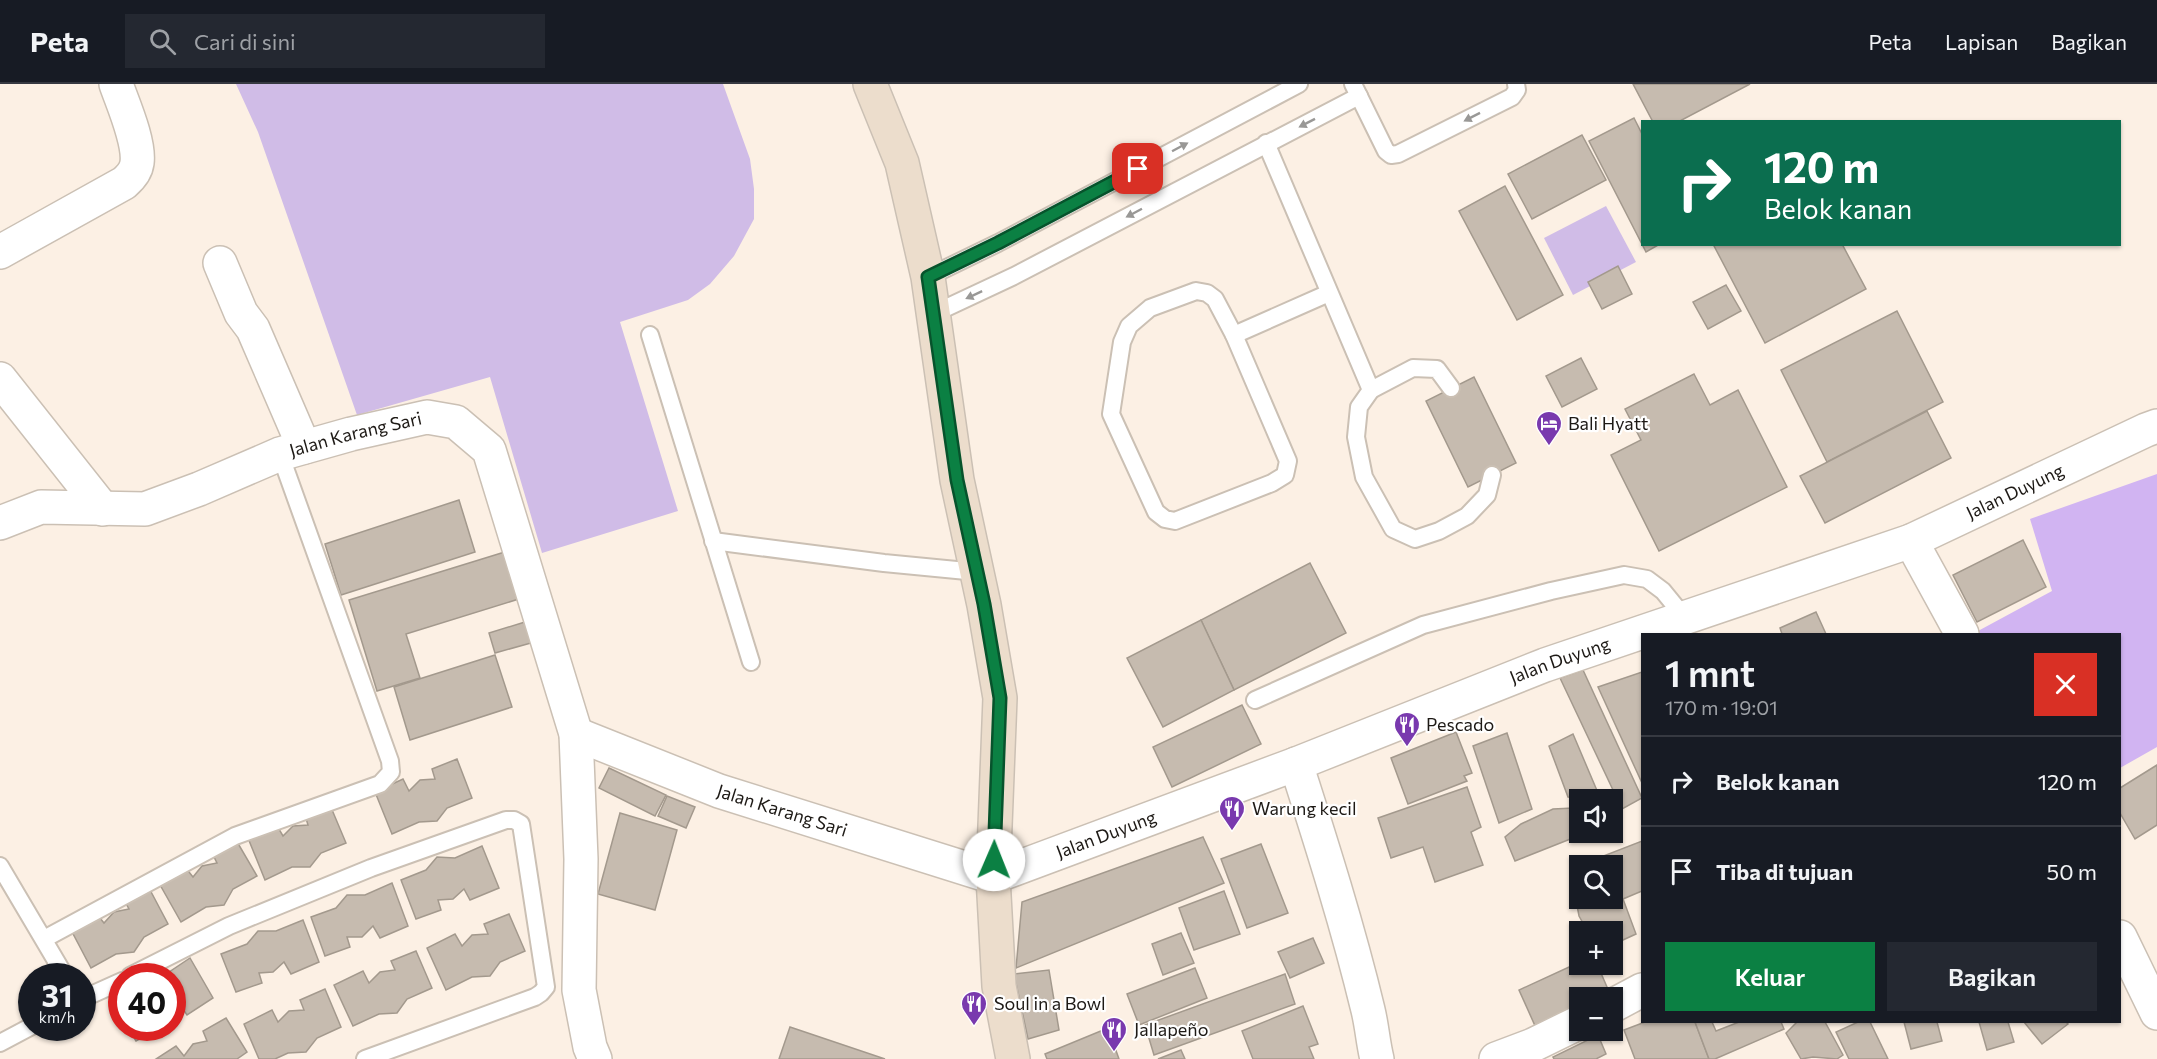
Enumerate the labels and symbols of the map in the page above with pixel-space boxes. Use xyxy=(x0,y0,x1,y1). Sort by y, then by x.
one-way arrow xyxy=(1464,112,1481,121)
one-way arrow xyxy=(1298,118,1315,127)
one-way arrow xyxy=(1172,142,1189,152)
pin xyxy=(1112,143,1163,194)
one-way arrow xyxy=(1125,208,1142,218)
one-way arrow xyxy=(965,291,982,300)
street label: Jalan Karang Sari xyxy=(287,407,424,461)
hotel icon: Bali Hyatt xyxy=(1534,409,1564,447)
place label: Bali Hyatt xyxy=(1568,412,1648,434)
street label: Jalan Duyung xyxy=(1962,458,2067,523)
street label: Jalan Duyung xyxy=(1506,632,1613,688)
restaurant icon: Pescado xyxy=(1392,710,1422,748)
place label: Pescado xyxy=(1426,713,1494,735)
street label: Jalan Karang Sari xyxy=(714,779,850,841)
restaurant icon: Warung kecil xyxy=(1217,794,1247,832)
place label: Warung kecil xyxy=(1252,797,1357,819)
street label: Jalan Duyung xyxy=(1053,805,1159,863)
position arrow xyxy=(962,828,1026,892)
speed limit sign: 40 xyxy=(108,963,186,1041)
restaurant icon: Soul in a Bowl xyxy=(959,989,989,1027)
place label: Soul in a Bowl xyxy=(994,992,1106,1014)
restaurant icon: Jallapeño xyxy=(1099,1015,1129,1053)
place label: Jallapeño xyxy=(1134,1018,1208,1040)

